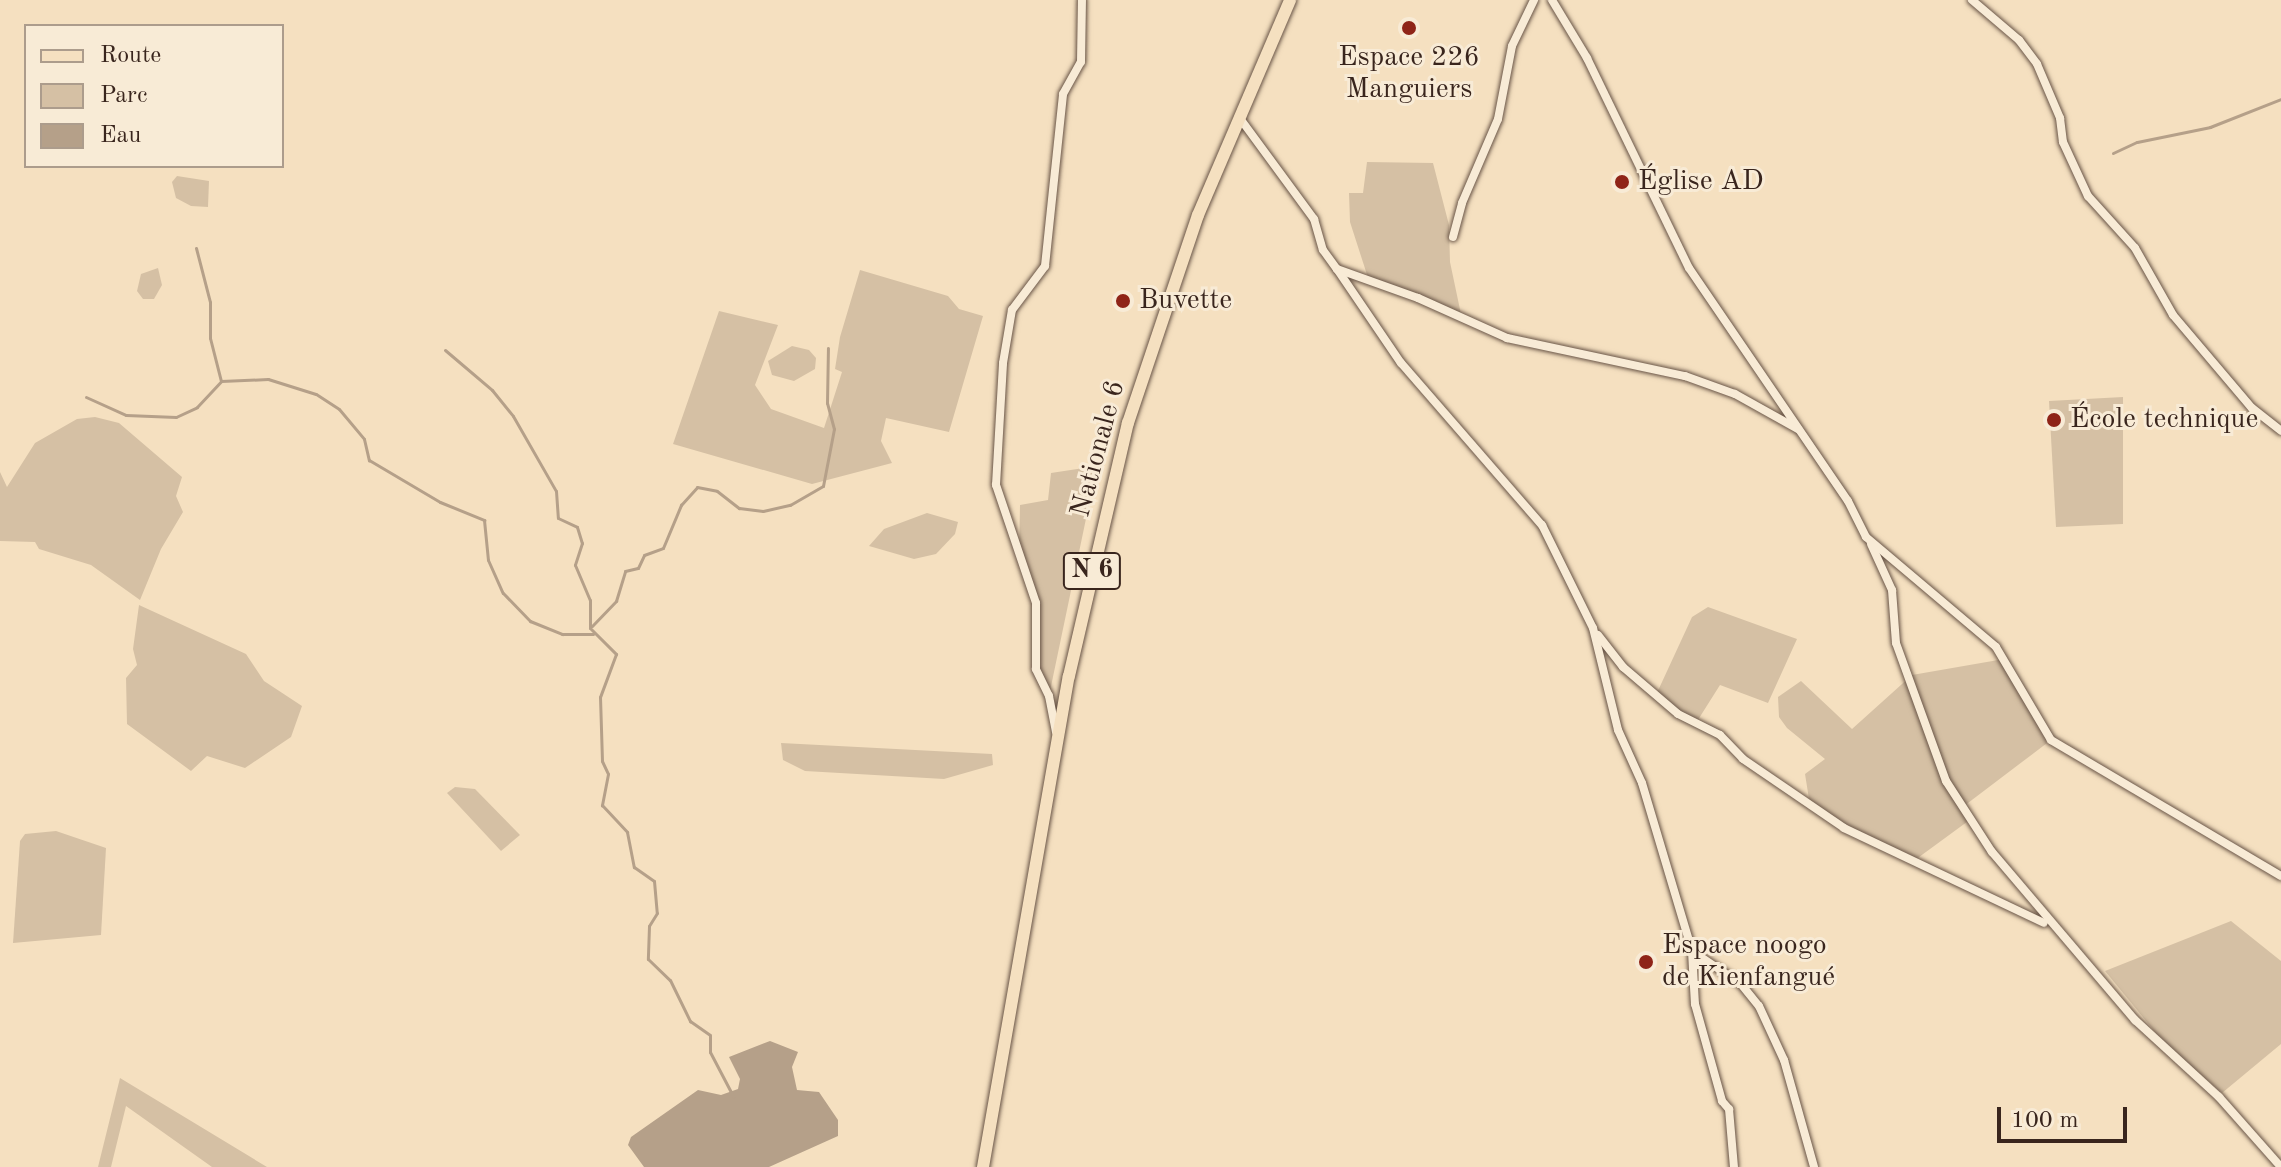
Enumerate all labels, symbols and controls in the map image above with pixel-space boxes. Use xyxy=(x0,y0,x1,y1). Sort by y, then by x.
marker: Espace 226 Manguiers xyxy=(1400,19,1418,37)
legend xyxy=(24,24,284,168)
place label: Espace 226 Manguiers xyxy=(1338,41,1480,107)
text: Route xyxy=(100,44,161,68)
text: Parc xyxy=(100,84,147,108)
text: Eau xyxy=(100,124,141,148)
place label: Église AD xyxy=(1638,165,1764,199)
marker: Église AD xyxy=(1613,173,1631,191)
place label: Buvette xyxy=(1139,284,1232,318)
marker: Buvette xyxy=(1114,292,1132,310)
street label: Nationale 6 xyxy=(1065,377,1133,521)
place label: École technique xyxy=(2070,403,2258,437)
marker: École technique xyxy=(2045,411,2063,429)
road number: N 6 xyxy=(1062,549,1122,593)
place label: Espace noogo de Kienfangué xyxy=(1662,929,1835,995)
marker: Espace noogo de Kienfangué xyxy=(1637,953,1655,971)
scale bar xyxy=(2001,1091,2131,1141)
text: 100 m xyxy=(2011,1109,2079,1133)

